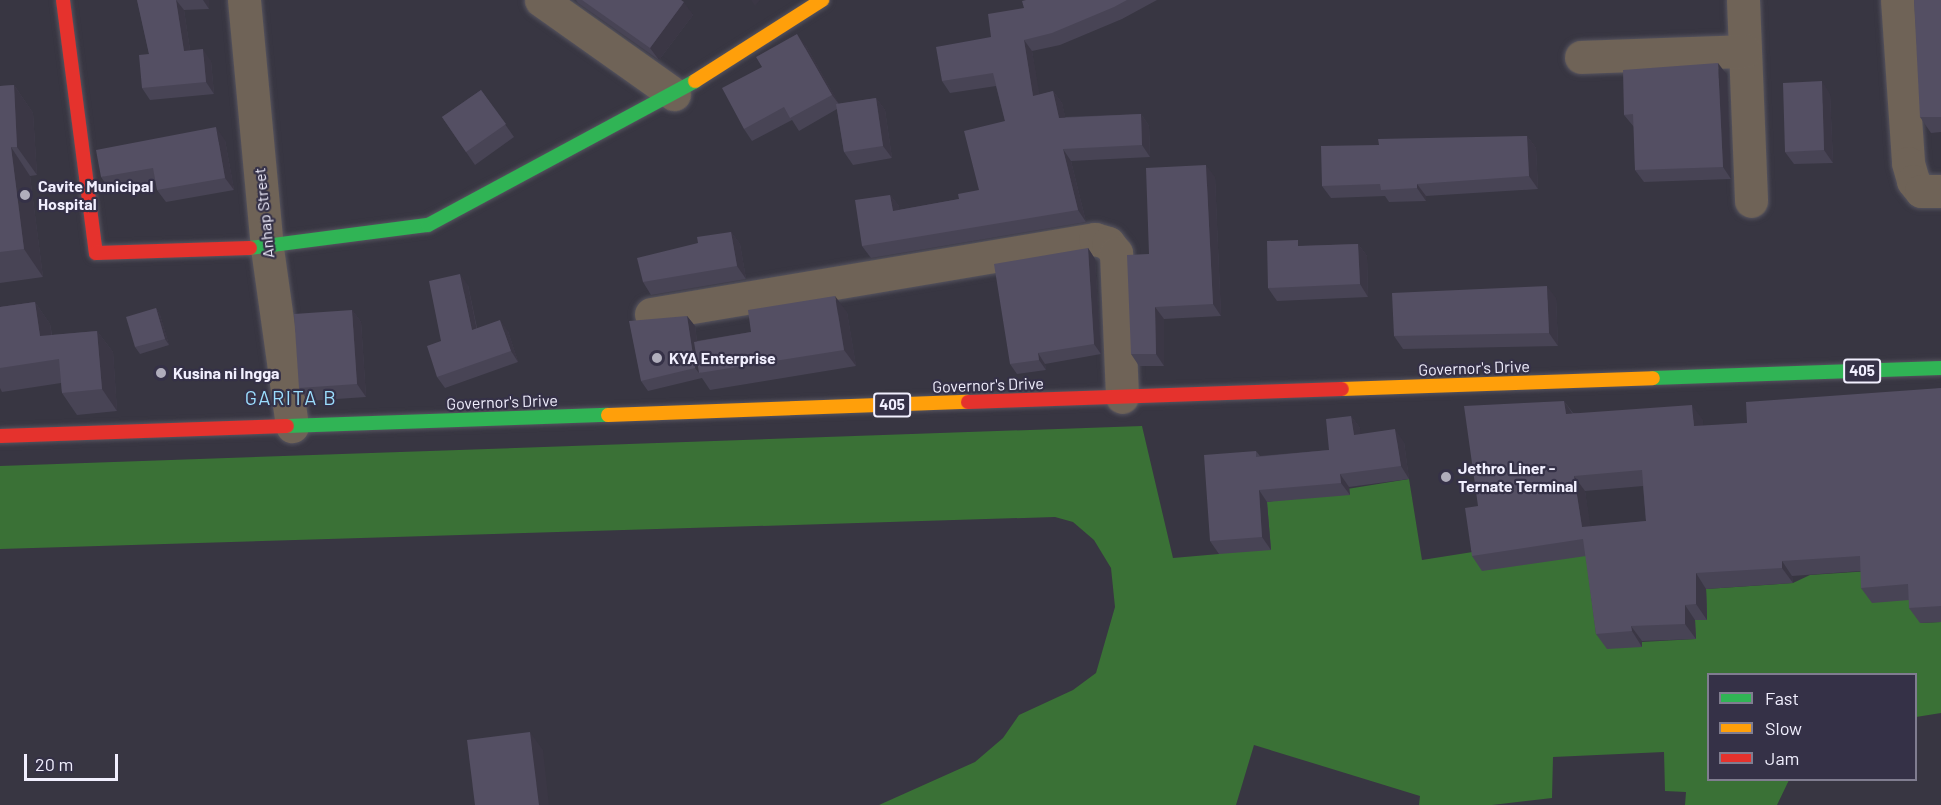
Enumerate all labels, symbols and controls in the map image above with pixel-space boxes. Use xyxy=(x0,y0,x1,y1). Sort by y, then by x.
street label: Anhap Street xyxy=(250,167,278,259)
place label: Cavite Municipal Hospital xyxy=(38,176,153,214)
marker: Cavite Municipal Hospital xyxy=(16,186,34,204)
place label: KYA Enterprise xyxy=(669,348,776,368)
marker: KYA Enterprise xyxy=(650,351,664,365)
street label: Governor's Drive xyxy=(1418,356,1530,380)
road number: 405 xyxy=(1842,359,1882,383)
place label: Kusina ni Ingga xyxy=(173,363,279,383)
marker: Kusina ni Ingga xyxy=(154,366,168,380)
street label: Governor's Drive xyxy=(932,373,1044,397)
district label: GARITA B xyxy=(245,385,337,409)
street label: Governor's Drive xyxy=(446,390,558,414)
road number: 405 xyxy=(872,393,912,417)
place label: Jethro Liner - Ternate Terminal xyxy=(1458,458,1577,496)
marker: Jethro Liner - Ternate Terminal xyxy=(1439,470,1453,484)
legend xyxy=(1707,673,1917,781)
text: Fast xyxy=(1765,687,1799,709)
text: Slow xyxy=(1765,717,1802,739)
scale bar xyxy=(27,742,122,780)
text: Jam xyxy=(1765,747,1799,769)
text: 20 m xyxy=(35,753,73,775)

